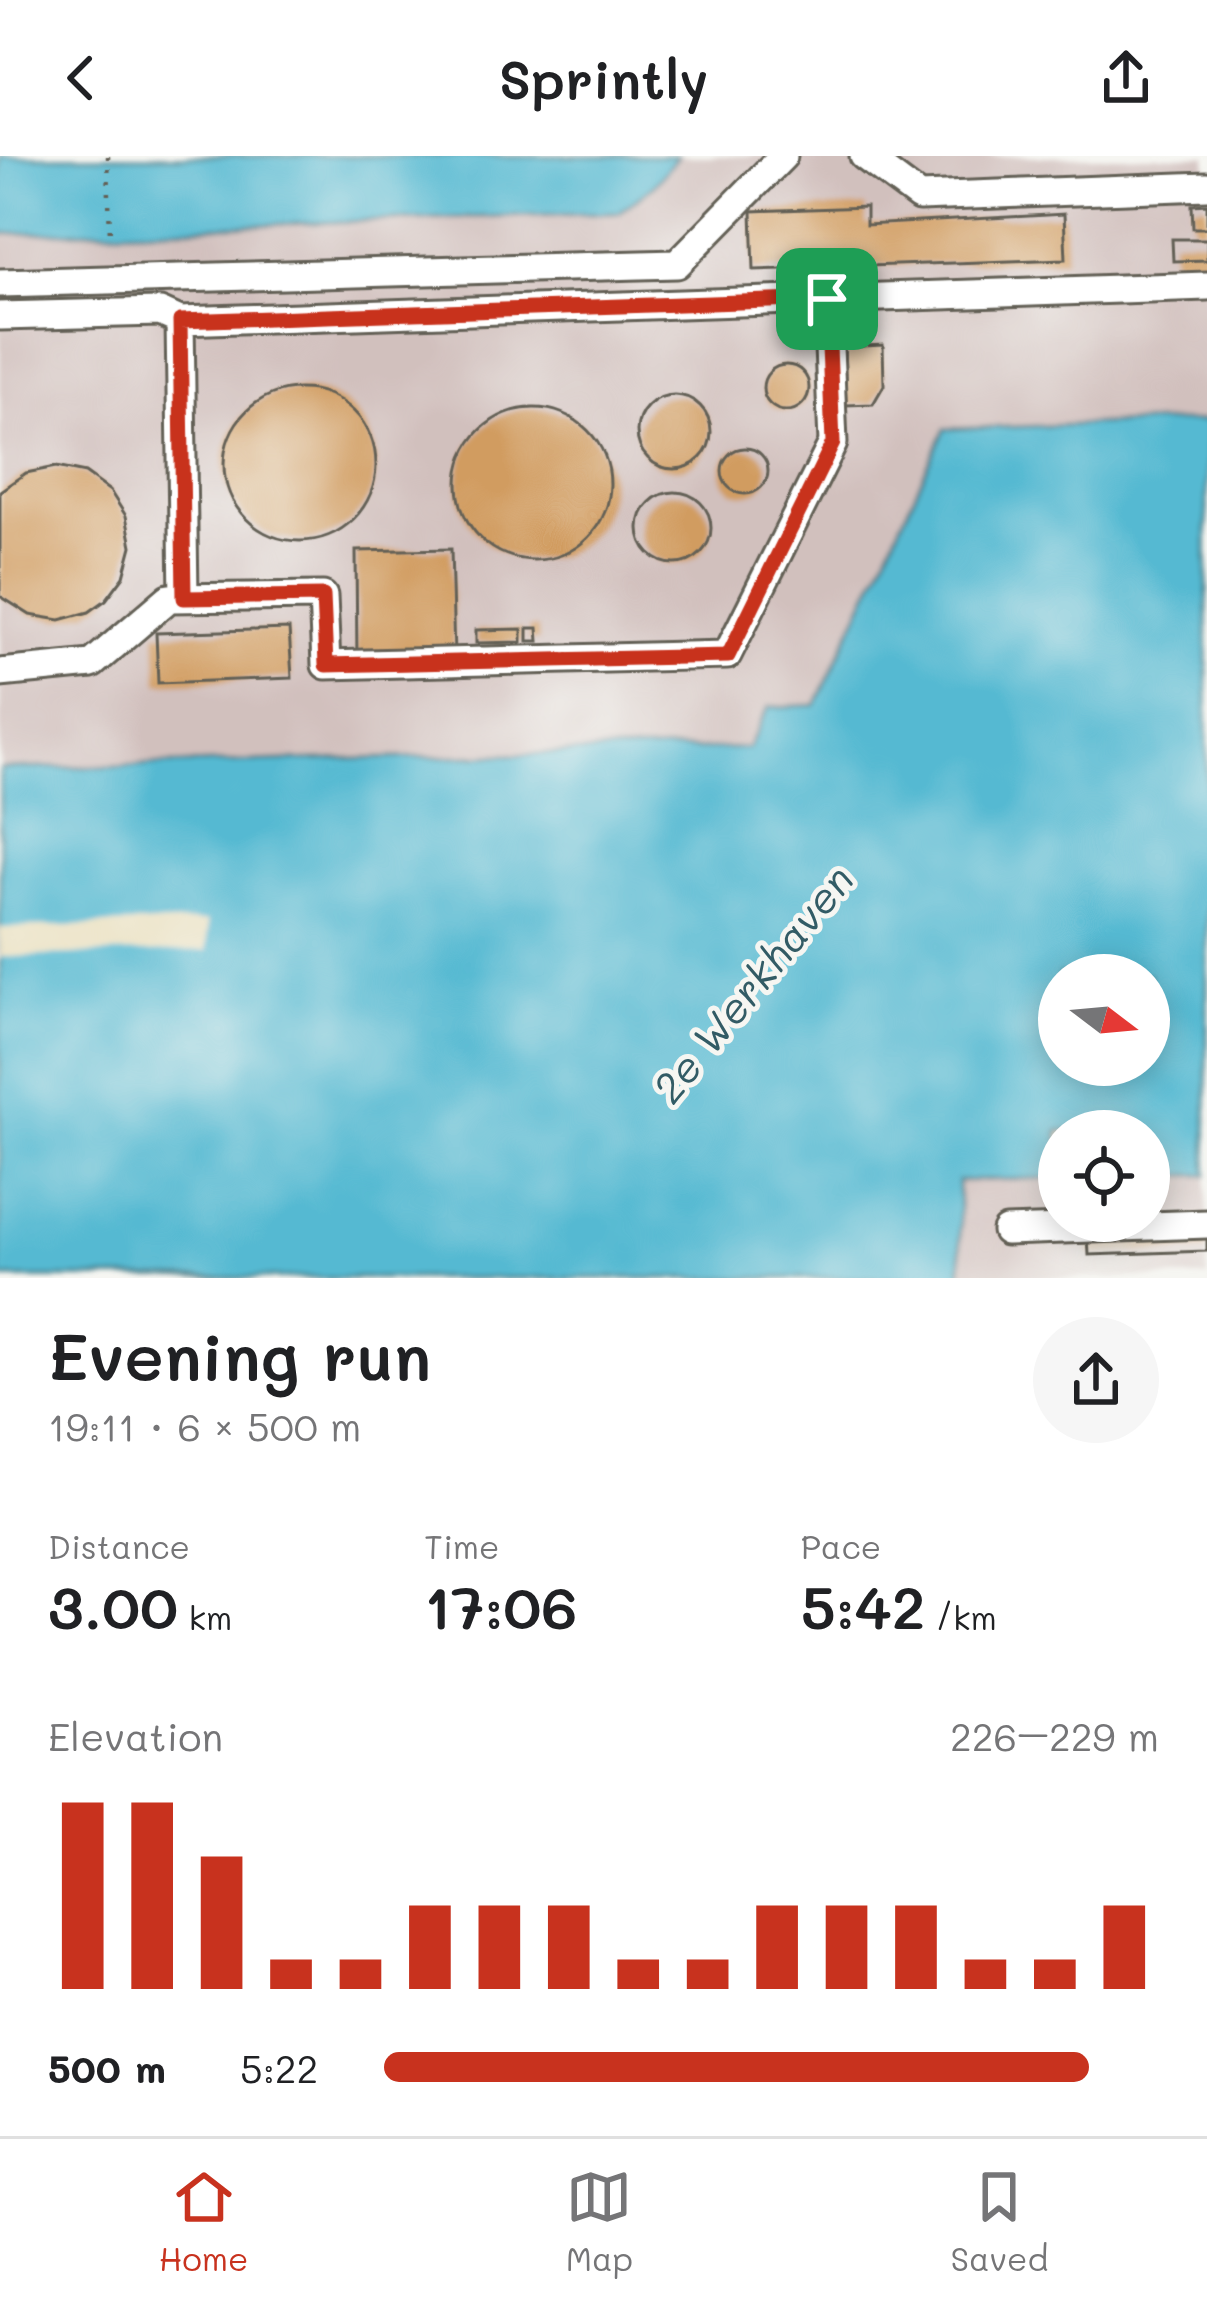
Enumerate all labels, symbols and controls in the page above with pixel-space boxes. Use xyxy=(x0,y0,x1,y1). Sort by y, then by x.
text: Sprintly xyxy=(499,43,708,114)
icon: back xyxy=(48,45,114,111)
icon: share xyxy=(1093,45,1159,111)
pin xyxy=(776,248,878,350)
icon: arrive xyxy=(794,266,860,332)
water label: 2e Werkhaven xyxy=(639,853,865,1113)
north arrow xyxy=(1038,954,1170,1086)
map controls xyxy=(1038,954,1170,1242)
button: locate xyxy=(1038,1110,1170,1242)
text: Evening run xyxy=(48,1312,431,1398)
button: share xyxy=(1033,1317,1159,1443)
text: 19:11 · 6 × 500 m xyxy=(48,1400,361,1451)
text: Distance xyxy=(48,1524,190,1567)
text: Time xyxy=(424,1524,500,1567)
text: Pace xyxy=(801,1524,881,1567)
text: 3.00 xyxy=(48,1567,178,1645)
text: 17:06 xyxy=(424,1567,578,1645)
text: 5:42 xyxy=(801,1567,925,1645)
text: km xyxy=(178,1595,232,1638)
text: /km xyxy=(925,1595,997,1638)
text: Elevation xyxy=(48,1710,223,1761)
text: 226–229 m xyxy=(950,1710,1159,1761)
text: 500 m xyxy=(48,2042,166,2093)
text: 5:22 xyxy=(240,2042,318,2093)
tab: Home xyxy=(159,2164,248,2279)
tab: Map xyxy=(566,2164,633,2279)
tab: Saved xyxy=(950,2164,1048,2279)

